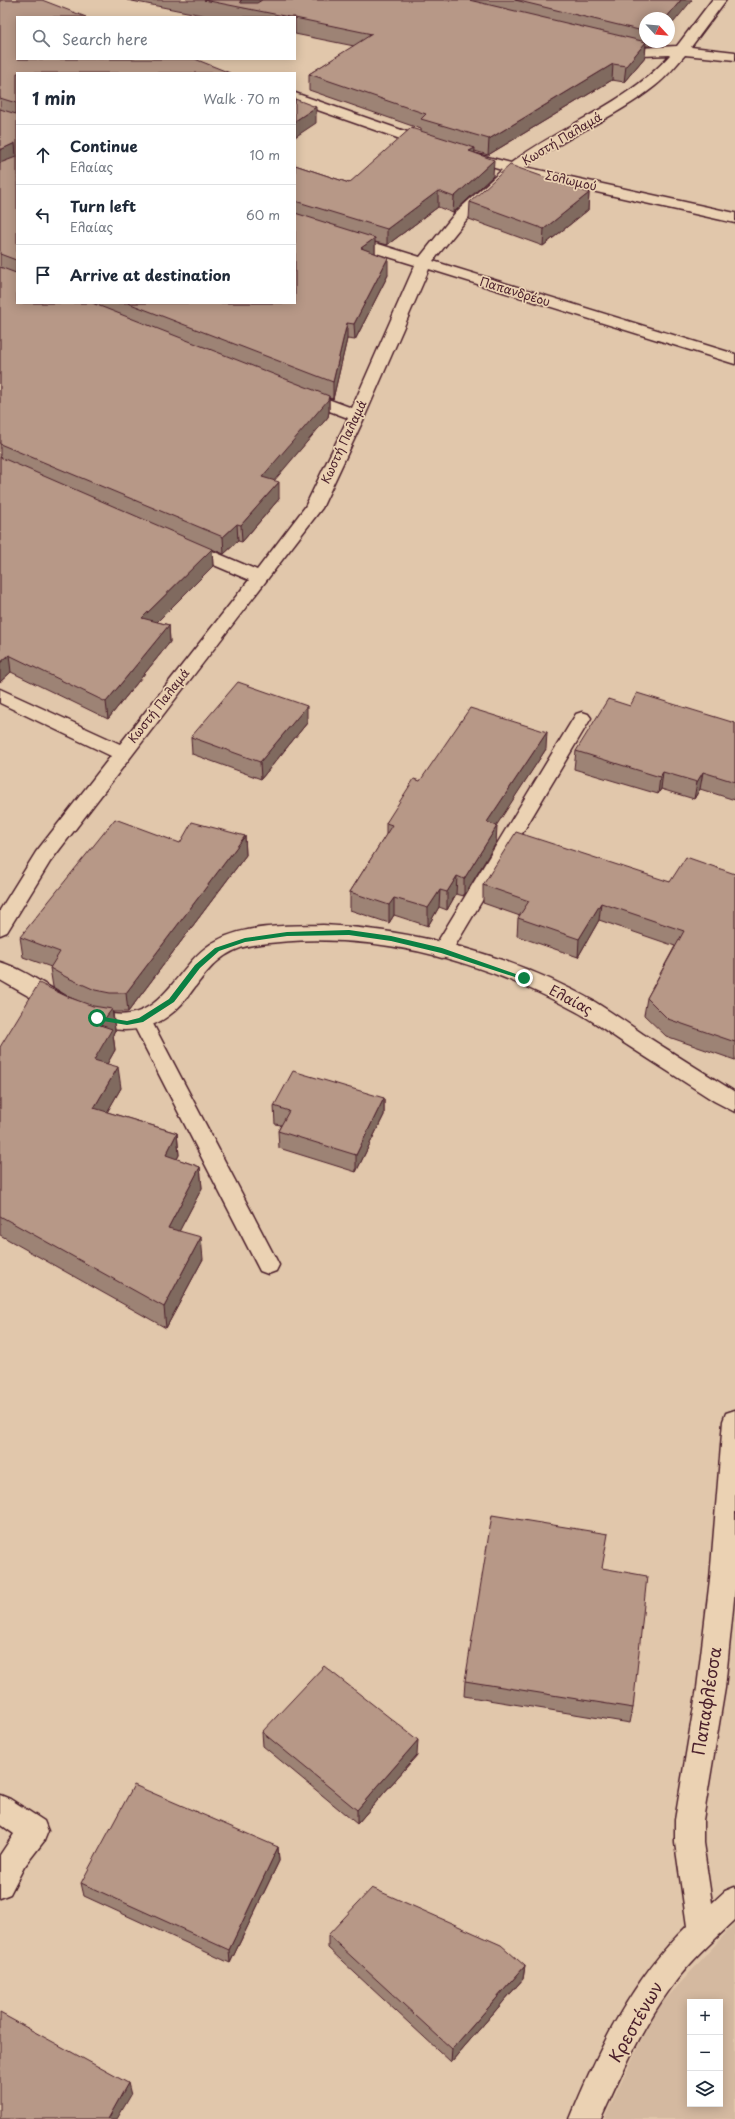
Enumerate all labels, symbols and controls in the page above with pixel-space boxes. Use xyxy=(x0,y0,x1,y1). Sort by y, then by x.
north arrow xyxy=(639,12,675,48)
search box xyxy=(16,16,296,60)
icon: search xyxy=(30,27,52,49)
text: Search here xyxy=(62,27,148,50)
text: 1 min xyxy=(32,85,76,111)
text: Walk · 70 m xyxy=(203,89,280,108)
street label: Κωστή Παλαμά xyxy=(518,107,605,169)
text: Continue xyxy=(70,134,138,157)
icon: ahead xyxy=(32,144,54,166)
text: 10 m xyxy=(250,145,280,164)
text: Ελαίας xyxy=(70,157,113,176)
street label: Σολωμού xyxy=(544,165,599,195)
text: Turn left xyxy=(70,194,136,217)
icon: left xyxy=(32,204,54,226)
text: 60 m xyxy=(246,205,280,224)
text: Ελαίας xyxy=(70,217,113,236)
text: Arrive at destination xyxy=(70,263,231,286)
icon: arrive xyxy=(32,264,54,286)
street label: Παπανδρέου xyxy=(478,272,553,310)
street label: Κωστή Παλαμά xyxy=(316,397,370,486)
street label: Κωστή Παλαμά xyxy=(123,664,193,747)
route end xyxy=(515,969,533,987)
street label: Ελαίας xyxy=(546,979,597,1020)
route start xyxy=(88,1009,106,1027)
street label: Παπαφλέσσα xyxy=(685,1645,727,1757)
street label: Κρεστένων xyxy=(601,1976,669,2067)
map controls xyxy=(687,1999,723,2107)
button: + xyxy=(687,1999,723,2035)
button: − xyxy=(687,2035,723,2071)
button: layers xyxy=(687,2071,723,2107)

